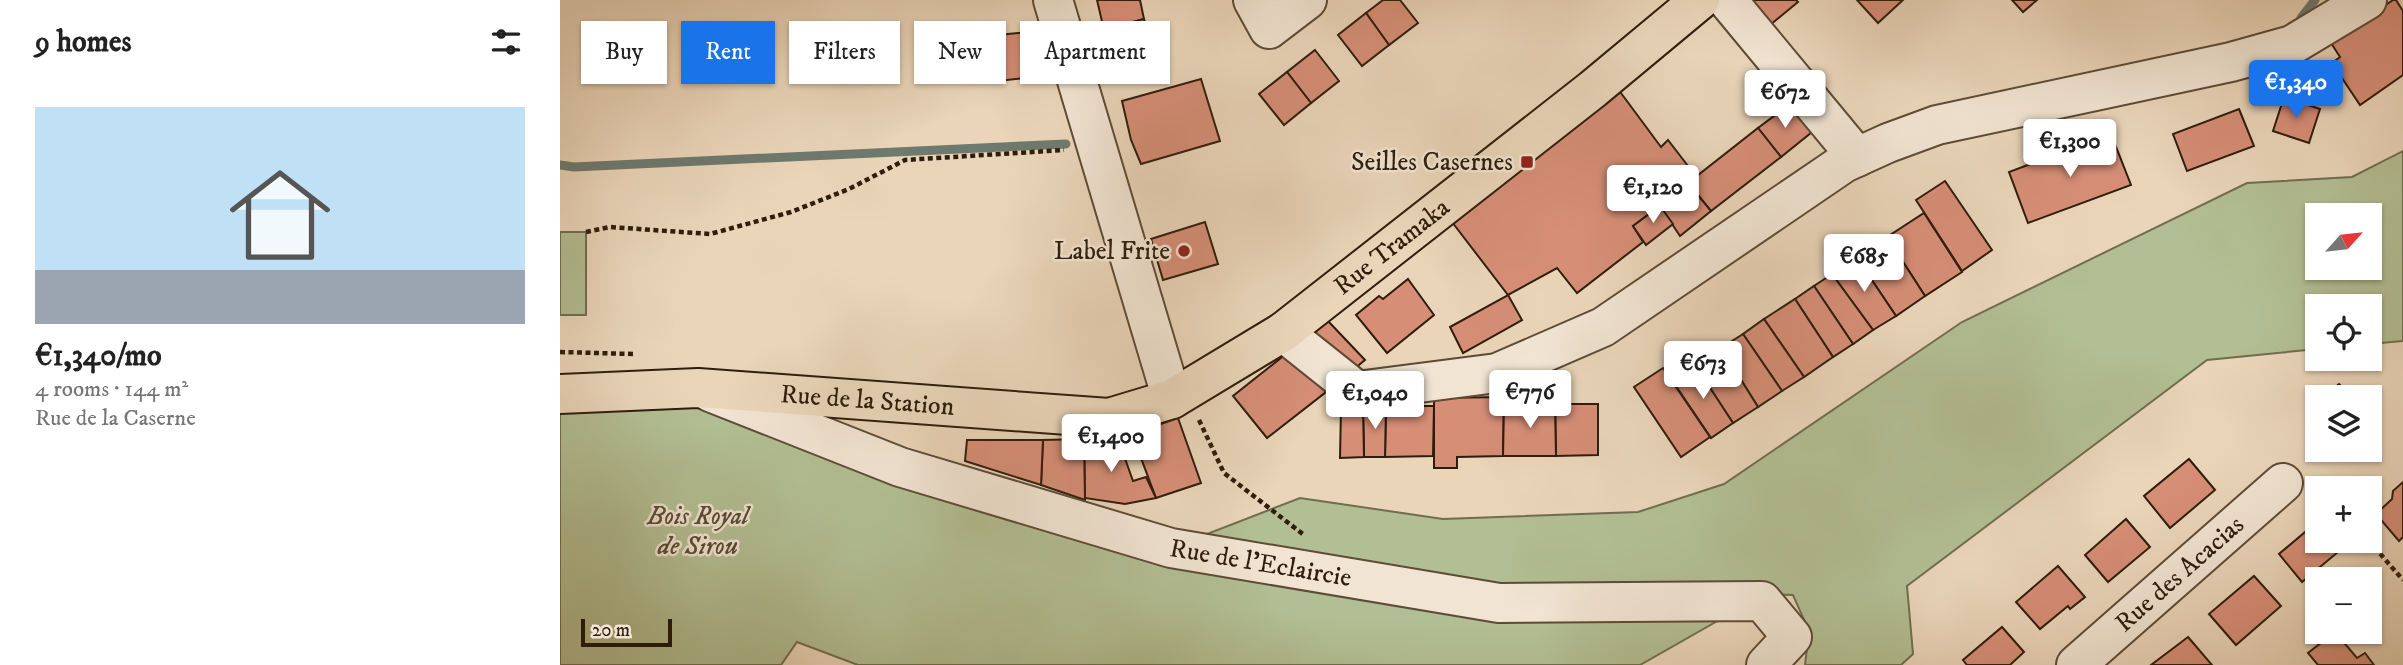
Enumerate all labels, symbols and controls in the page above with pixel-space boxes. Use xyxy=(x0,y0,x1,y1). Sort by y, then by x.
chip: Buy xyxy=(581,21,667,84)
chip: Rent xyxy=(681,21,775,84)
chip: Filters xyxy=(789,21,900,84)
chip: New xyxy=(914,21,1006,84)
chip: Apartment xyxy=(1020,21,1170,84)
icon: filters xyxy=(487,23,525,61)
text: 9 homes xyxy=(35,24,132,61)
pin: €1,340 xyxy=(2239,60,2353,120)
text: €1,340 xyxy=(2265,68,2327,97)
pin: €672 xyxy=(1744,71,1826,130)
text: €672 xyxy=(1761,78,1809,107)
pin: €1,300 xyxy=(2013,120,2127,179)
text: €1,300 xyxy=(2039,127,2101,156)
place label: Seilles Casernes xyxy=(1351,146,1513,179)
icon: home xyxy=(217,152,343,278)
marker: Seilles Casernes xyxy=(1519,154,1535,170)
pin: €1,120 xyxy=(1596,166,1710,225)
text: €1,120 xyxy=(1623,173,1683,202)
street label: Rue Tramaka xyxy=(1327,191,1457,302)
north arrow xyxy=(2305,203,2382,280)
map controls xyxy=(2305,203,2382,644)
pin: €685 xyxy=(1823,234,1905,294)
place label: Label Frite xyxy=(1054,235,1170,268)
text: €685 xyxy=(1840,242,1888,271)
marker: Label Frite xyxy=(1176,243,1192,259)
button: locate xyxy=(2305,294,2382,371)
text: €1,340/mo xyxy=(35,338,161,375)
pin: €673 xyxy=(1662,342,1744,401)
text: €673 xyxy=(1680,349,1726,378)
pin: €776 xyxy=(1489,370,1571,430)
pin: €1,040 xyxy=(1318,372,1432,431)
text: 4 rooms · 144 m² xyxy=(35,375,188,404)
street label: Rue de la Station xyxy=(779,378,956,423)
text: €776 xyxy=(1505,378,1555,407)
text: €1,040 xyxy=(1342,379,1408,408)
button: layers xyxy=(2305,385,2382,462)
text: Rue de la Caserne xyxy=(35,404,196,433)
pin: €1,400 xyxy=(1054,414,1168,474)
text: €1,400 xyxy=(1078,422,1144,451)
button: + xyxy=(2305,476,2382,553)
park label: Bois Royal de Sirou xyxy=(646,500,752,563)
street label: Rue des Acacias xyxy=(2108,508,2251,639)
street label: Rue de l'Eclaircie xyxy=(1167,532,1354,594)
button: − xyxy=(2305,567,2382,644)
scale bar xyxy=(581,616,672,648)
text: 20 m xyxy=(592,619,630,642)

